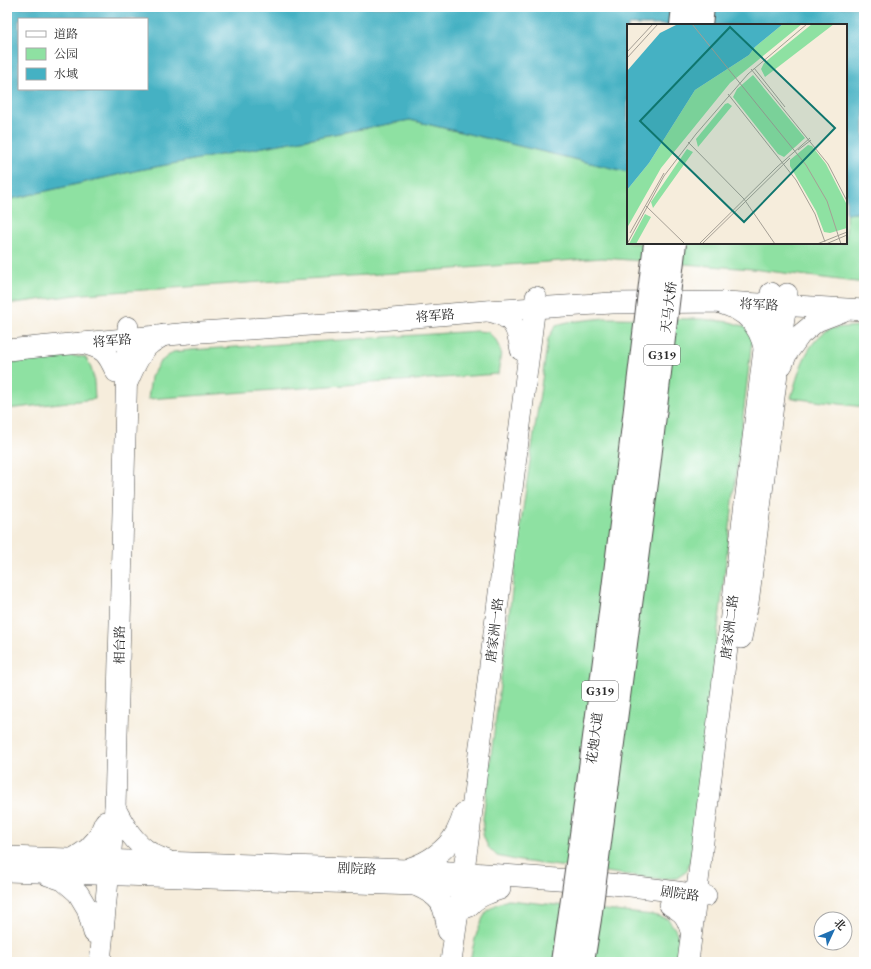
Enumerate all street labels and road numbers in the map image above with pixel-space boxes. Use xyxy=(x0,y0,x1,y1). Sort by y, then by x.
street label: 天马大桥 xyxy=(657,280,680,334)
street label: 将军路 xyxy=(739,295,779,314)
street label: 将军路 xyxy=(415,305,455,326)
street label: 将军路 xyxy=(92,330,132,351)
road number: G319 xyxy=(644,345,680,365)
street label: 唐家洲二路 xyxy=(717,594,742,660)
street label: 唐家洲一路 xyxy=(482,597,507,663)
street label: 相台路 xyxy=(111,625,128,665)
road number: G319 xyxy=(582,681,618,701)
street label: 花炮大道 xyxy=(583,711,606,765)
street label: 剧院路 xyxy=(337,859,377,878)
street label: 剧院路 xyxy=(659,882,700,905)

